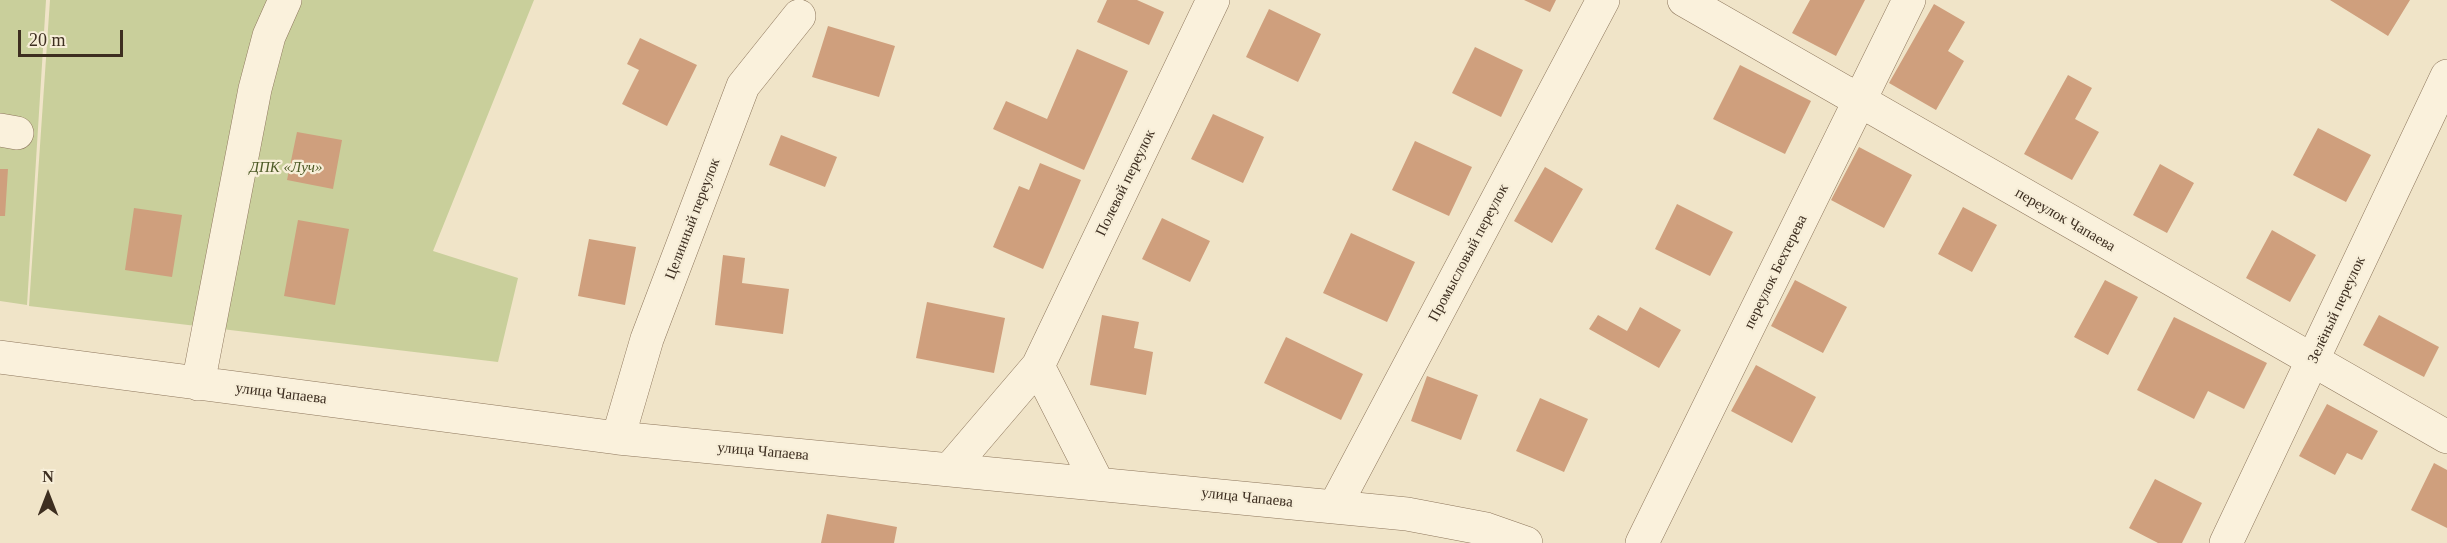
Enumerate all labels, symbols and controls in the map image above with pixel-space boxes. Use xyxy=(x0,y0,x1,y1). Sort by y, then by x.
scale bar xyxy=(21,18,126,56)
text: 20 m xyxy=(29,30,66,50)
street label: Полевой переулок xyxy=(1092,127,1160,239)
street label: Целинный переулок xyxy=(662,156,724,282)
park label: ДПК «Луч» xyxy=(249,159,323,177)
street label: Промысловый переулок xyxy=(1425,181,1513,325)
street label: переулок Чапаева xyxy=(2012,184,2118,256)
street label: переулок Бехтерева xyxy=(1741,212,1811,332)
street label: Зелёный переулок xyxy=(2304,254,2370,366)
street label: улица Чапаева xyxy=(234,379,328,409)
street label: улица Чапаева xyxy=(716,439,810,465)
north arrow xyxy=(18,465,78,525)
text: N xyxy=(42,468,54,485)
street label: улица Чапаева xyxy=(1200,484,1294,512)

